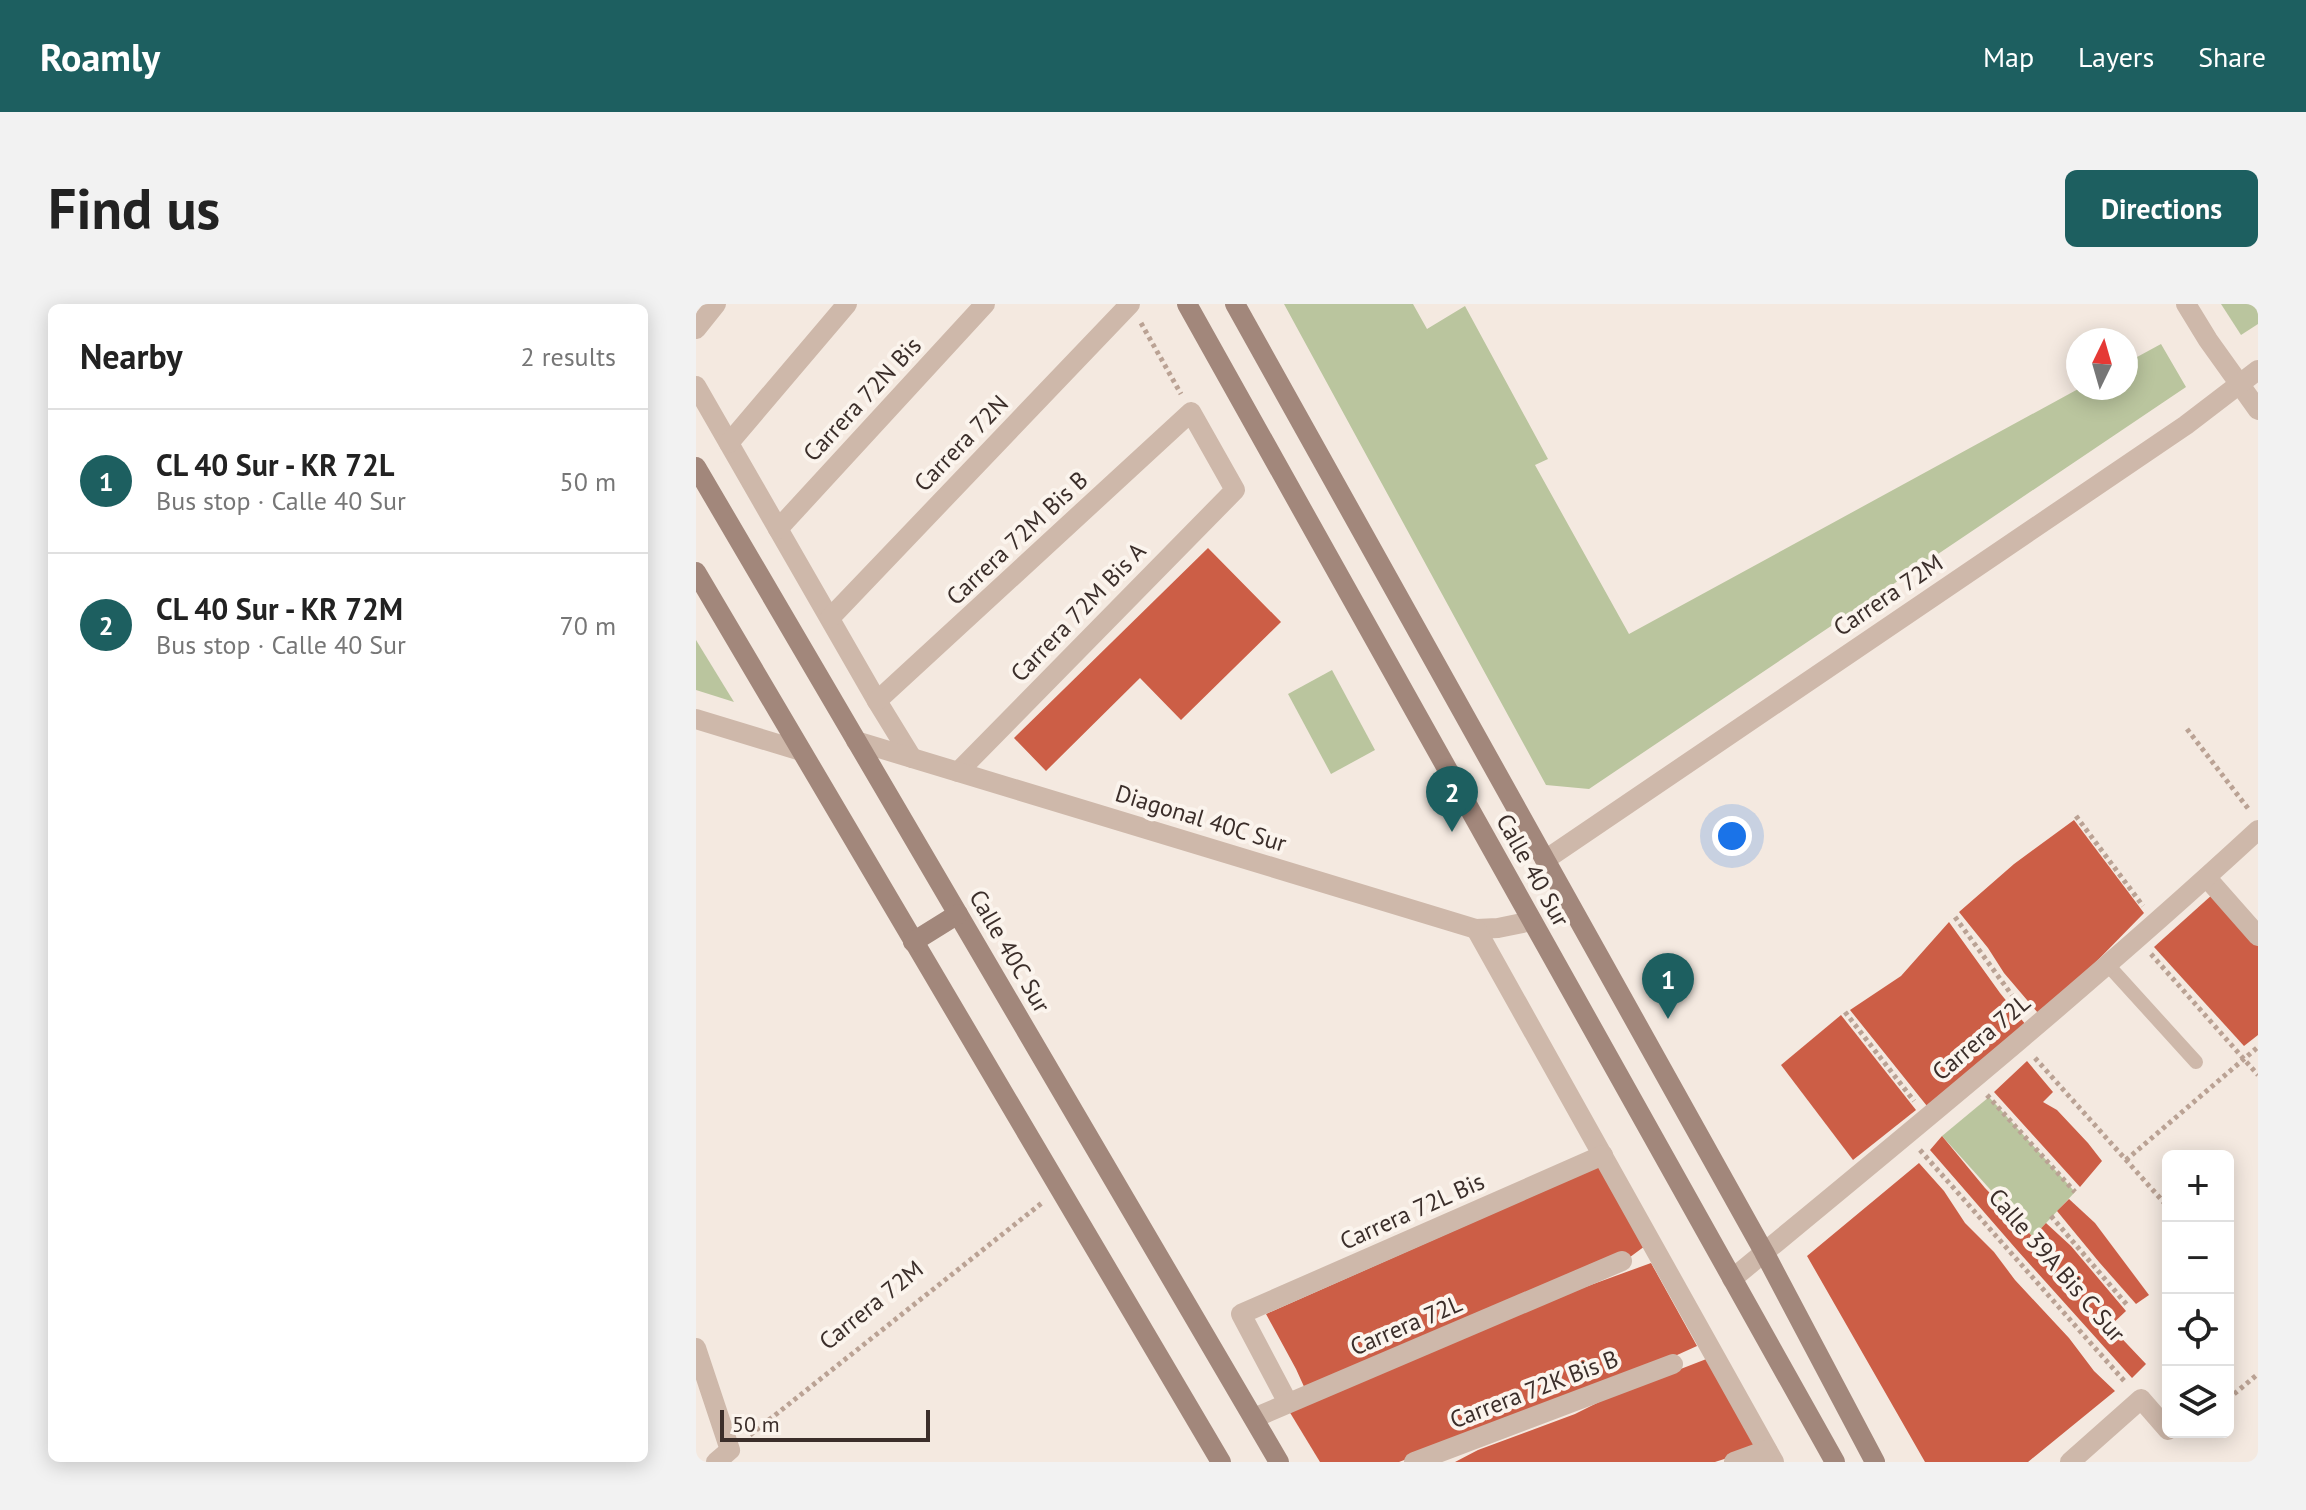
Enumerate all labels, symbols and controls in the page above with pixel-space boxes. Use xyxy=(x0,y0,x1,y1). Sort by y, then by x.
text: Roamly xyxy=(40,32,160,81)
text: Map xyxy=(1983,38,2034,75)
text: Layers xyxy=(2078,38,2154,75)
text: Share xyxy=(2198,38,2266,75)
button: Directions xyxy=(2065,170,2258,247)
text: Find us xyxy=(48,172,220,244)
north arrow xyxy=(2066,328,2138,400)
street label: Carrera 72N Bis xyxy=(796,330,928,468)
text: Nearby xyxy=(80,334,182,378)
text: 2 results xyxy=(521,340,616,373)
street label: Carrera 72N xyxy=(907,388,1015,498)
text: CL 40 Sur - KR 72L xyxy=(156,445,394,484)
street label: Carrera 72M Bis B xyxy=(940,464,1094,612)
text: 1 xyxy=(99,465,113,498)
text: 50 m xyxy=(560,465,616,498)
text: Bus stop · Calle 40 Sur xyxy=(156,484,406,517)
street label: Carrera 72M Bis A xyxy=(1004,536,1152,688)
street label: Carrera 72M xyxy=(1827,547,1949,643)
text: CL 40 Sur - KR 72M xyxy=(156,589,403,628)
text: 2 xyxy=(99,609,113,642)
text: 70 m xyxy=(560,609,616,642)
text: Bus stop · Calle 40 Sur xyxy=(156,628,406,661)
pin: 2 xyxy=(1426,766,1478,832)
street label: Diagonal 40C Sur xyxy=(1112,777,1290,859)
street label: Calle 40 Sur xyxy=(1489,808,1577,932)
your location xyxy=(1712,816,1752,856)
street label: Calle 40C Sur xyxy=(962,884,1058,1018)
pin: 1 xyxy=(1642,953,1694,1019)
street label: Carrera 72L xyxy=(1926,987,2036,1087)
map controls xyxy=(2162,1150,2234,1438)
button: + xyxy=(2162,1150,2234,1222)
street label: Carrera 72L Bis xyxy=(1335,1165,1489,1257)
street label: Calle 39A Bis C Sur xyxy=(1982,1182,2132,1348)
button: − xyxy=(2162,1222,2234,1294)
street label: Carrera 72M xyxy=(813,1254,929,1356)
street label: Carrera 72L xyxy=(1345,1288,1467,1362)
button: locate xyxy=(2162,1294,2234,1366)
street label: Carrera 72K Bis B xyxy=(1446,1343,1622,1435)
button: layers xyxy=(2162,1366,2234,1438)
scale bar xyxy=(720,1406,930,1442)
text: 50 m xyxy=(732,1410,780,1438)

